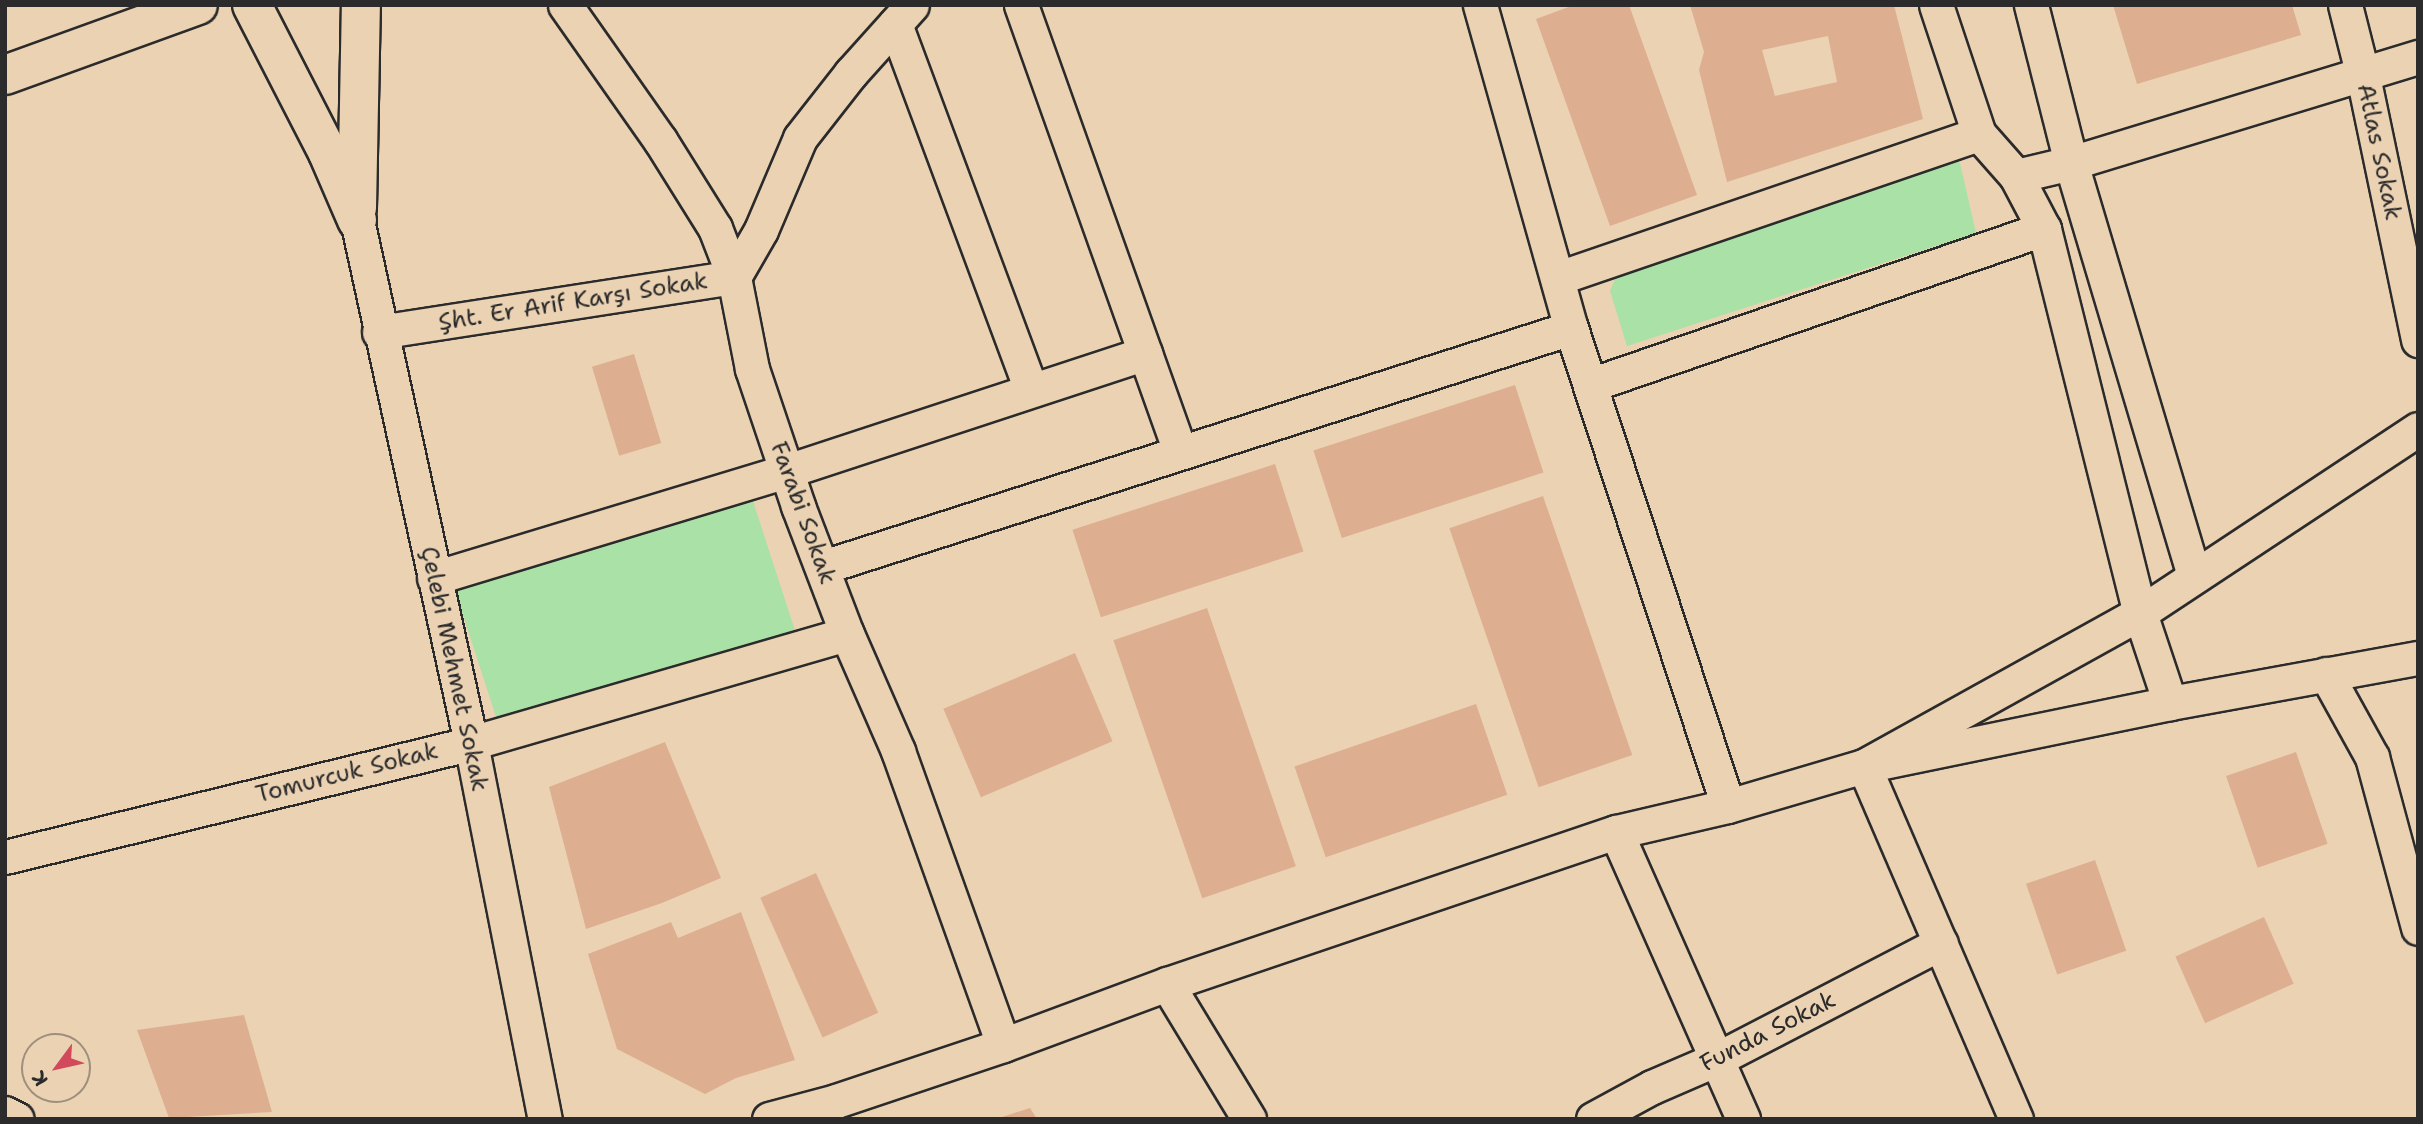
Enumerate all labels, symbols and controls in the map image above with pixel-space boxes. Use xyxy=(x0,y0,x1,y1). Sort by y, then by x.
street label: Atlas Sokak xyxy=(2350,81,2408,223)
street label: Şht. Er Arif Karşı Sokak xyxy=(436,266,710,338)
street label: Farabi Sokak xyxy=(764,438,842,588)
street label: Çelebi Mehmet Sokak xyxy=(414,544,494,794)
street label: Tomurcuk Sokak xyxy=(253,736,441,810)
street label: Funda Sokak xyxy=(1695,985,1841,1079)
north arrow xyxy=(21,1033,91,1103)
text: K xyxy=(26,1066,54,1091)

